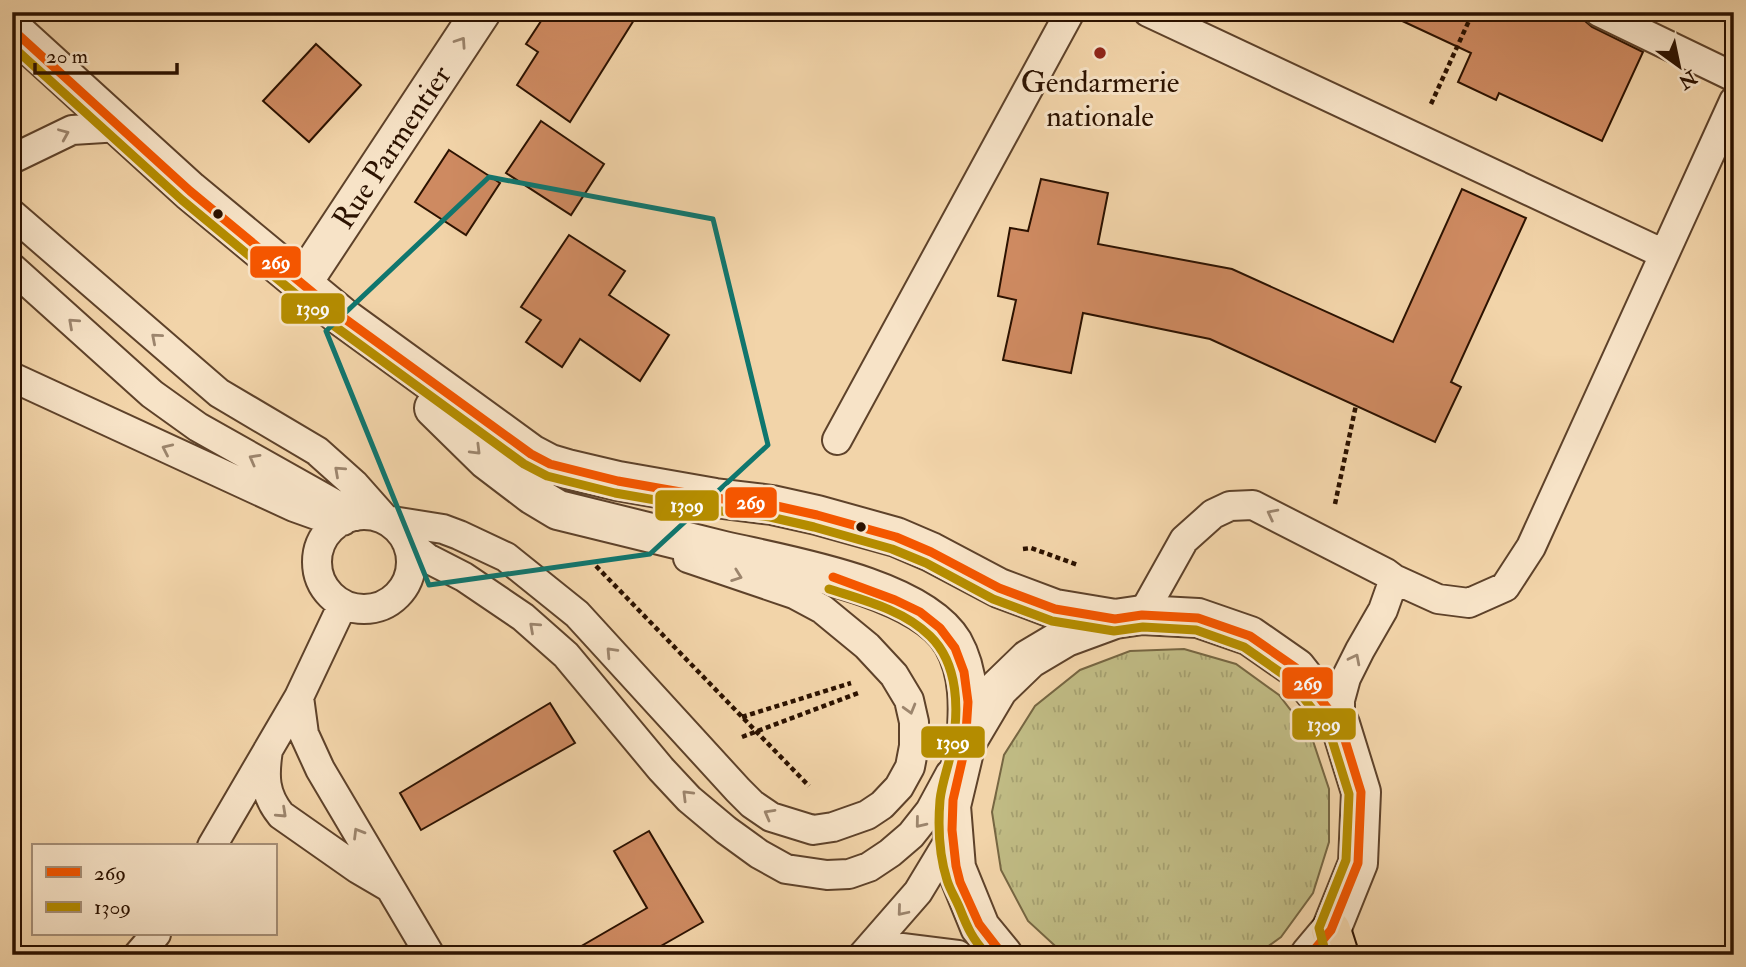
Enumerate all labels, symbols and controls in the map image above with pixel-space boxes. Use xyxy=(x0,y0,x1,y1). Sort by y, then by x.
scale bar xyxy=(35,32,177,76)
north arrow xyxy=(1644,32,1714,102)
one-way arrow xyxy=(453,37,466,50)
text: 20 m xyxy=(46,43,88,70)
marker: Gendarmerie nationale xyxy=(1092,45,1108,61)
street label: Rue Parmentier xyxy=(325,58,459,236)
place label: Gendarmerie nationale xyxy=(1021,64,1179,135)
text: N xyxy=(1673,64,1702,95)
one-way arrow xyxy=(57,129,69,143)
unlabelled marker xyxy=(211,207,225,221)
line badge: 269 xyxy=(249,245,302,279)
text: 269 xyxy=(262,251,290,275)
line badge: 1309 xyxy=(280,292,346,325)
text: 1309 xyxy=(296,297,330,321)
one-way arrow xyxy=(68,318,81,331)
one-way arrow xyxy=(151,334,164,346)
one-way arrow xyxy=(468,441,481,454)
one-way arrow xyxy=(162,443,174,457)
one-way arrow xyxy=(249,454,261,467)
one-way arrow xyxy=(334,466,347,479)
line badge: 269 xyxy=(724,486,778,519)
line badge: 1309 xyxy=(654,489,720,522)
text: 269 xyxy=(737,491,765,515)
text: 1309 xyxy=(670,494,704,518)
one-way arrow xyxy=(1267,509,1279,523)
unlabelled marker xyxy=(854,520,868,534)
one-way arrow xyxy=(731,567,743,581)
one-way arrow xyxy=(529,623,542,635)
one-way arrow xyxy=(607,647,619,660)
one-way arrow xyxy=(1347,654,1361,666)
line badge: 269 xyxy=(1281,666,1334,700)
text: 269 xyxy=(1294,672,1322,696)
one-way arrow xyxy=(902,703,917,715)
line badge: 1309 xyxy=(1291,707,1357,741)
text: 1309 xyxy=(1307,713,1341,737)
line badge: 1309 xyxy=(920,725,986,759)
text: 1309 xyxy=(936,731,970,755)
one-way arrow xyxy=(682,791,695,804)
one-way arrow xyxy=(273,805,286,818)
one-way arrow xyxy=(764,809,776,822)
one-way arrow xyxy=(916,815,928,828)
one-way arrow xyxy=(353,827,366,840)
legend xyxy=(32,844,276,936)
text: 269 xyxy=(94,860,126,887)
text: 1309 xyxy=(94,894,131,921)
one-way arrow xyxy=(898,903,910,916)

